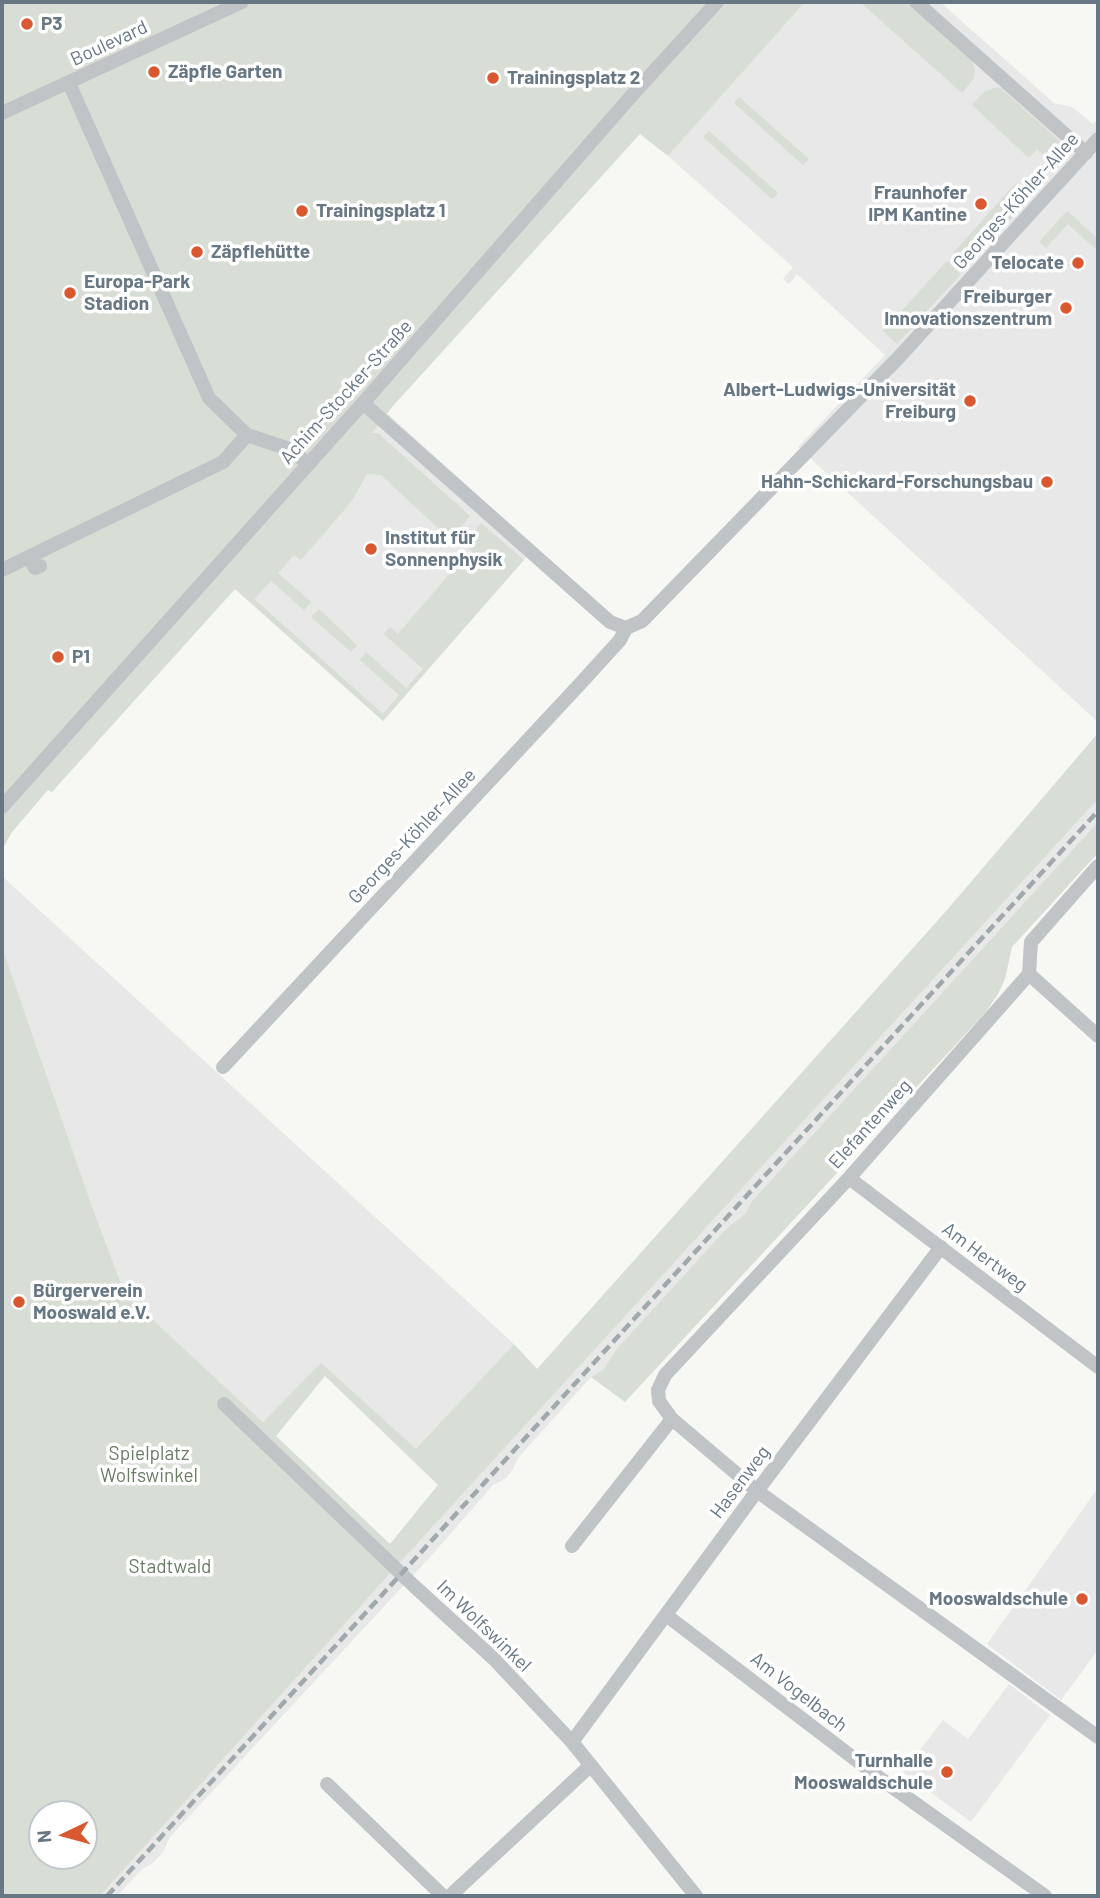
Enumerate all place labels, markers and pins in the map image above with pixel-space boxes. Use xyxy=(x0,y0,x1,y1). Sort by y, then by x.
place label: P3 xyxy=(41,13,63,35)
marker: P3 xyxy=(19,16,35,32)
place label: Zäpfle Garten xyxy=(168,61,282,83)
marker: Zäpfle Garten xyxy=(146,64,162,80)
place label: Trainingsplatz 2 xyxy=(507,67,640,89)
marker: Trainingsplatz 2 xyxy=(485,70,501,86)
place label: Fraunhofer IPM Kantine xyxy=(868,182,967,226)
marker: Fraunhofer IPM Kantine xyxy=(973,196,989,212)
place label: Trainingsplatz 1 xyxy=(316,200,445,222)
marker: Trainingsplatz 1 xyxy=(294,203,310,219)
place label: Zäpflehütte xyxy=(211,241,310,263)
marker: Zäpflehütte xyxy=(189,244,205,260)
place label: Telocate xyxy=(991,252,1064,274)
marker: Telocate xyxy=(1070,255,1086,271)
place label: Europa-Park Stadion xyxy=(84,271,190,315)
marker: Europa-Park Stadion xyxy=(62,285,78,301)
place label: Freiburger Innovationszentrum xyxy=(884,286,1052,330)
marker: Freiburger Innovationszentrum xyxy=(1058,300,1074,316)
place label: Albert-Ludwigs-Universität Freiburg xyxy=(723,379,956,423)
marker: Albert-Ludwigs-Universität Freiburg xyxy=(962,393,978,409)
place label: Hahn-Schickard-Forschungsbau xyxy=(761,471,1033,493)
marker: Hahn-Schickard-Forschungsbau xyxy=(1039,474,1055,490)
place label: Institut für Sonnenphysik xyxy=(385,527,503,571)
marker: Institut für Sonnenphysik xyxy=(363,541,379,557)
place label: P1 xyxy=(72,646,90,668)
marker: P1 xyxy=(50,649,66,665)
place label: Bürgerverein Mooswald e.V. xyxy=(33,1280,150,1324)
marker: Bürgerverein Mooswald e.V. xyxy=(11,1294,27,1310)
place label: Mooswaldschule xyxy=(929,1588,1068,1610)
marker: Mooswaldschule xyxy=(1074,1591,1090,1607)
place label: Turnhalle Mooswaldschule xyxy=(794,1750,933,1794)
marker: Turnhalle Mooswaldschule xyxy=(939,1764,955,1780)

